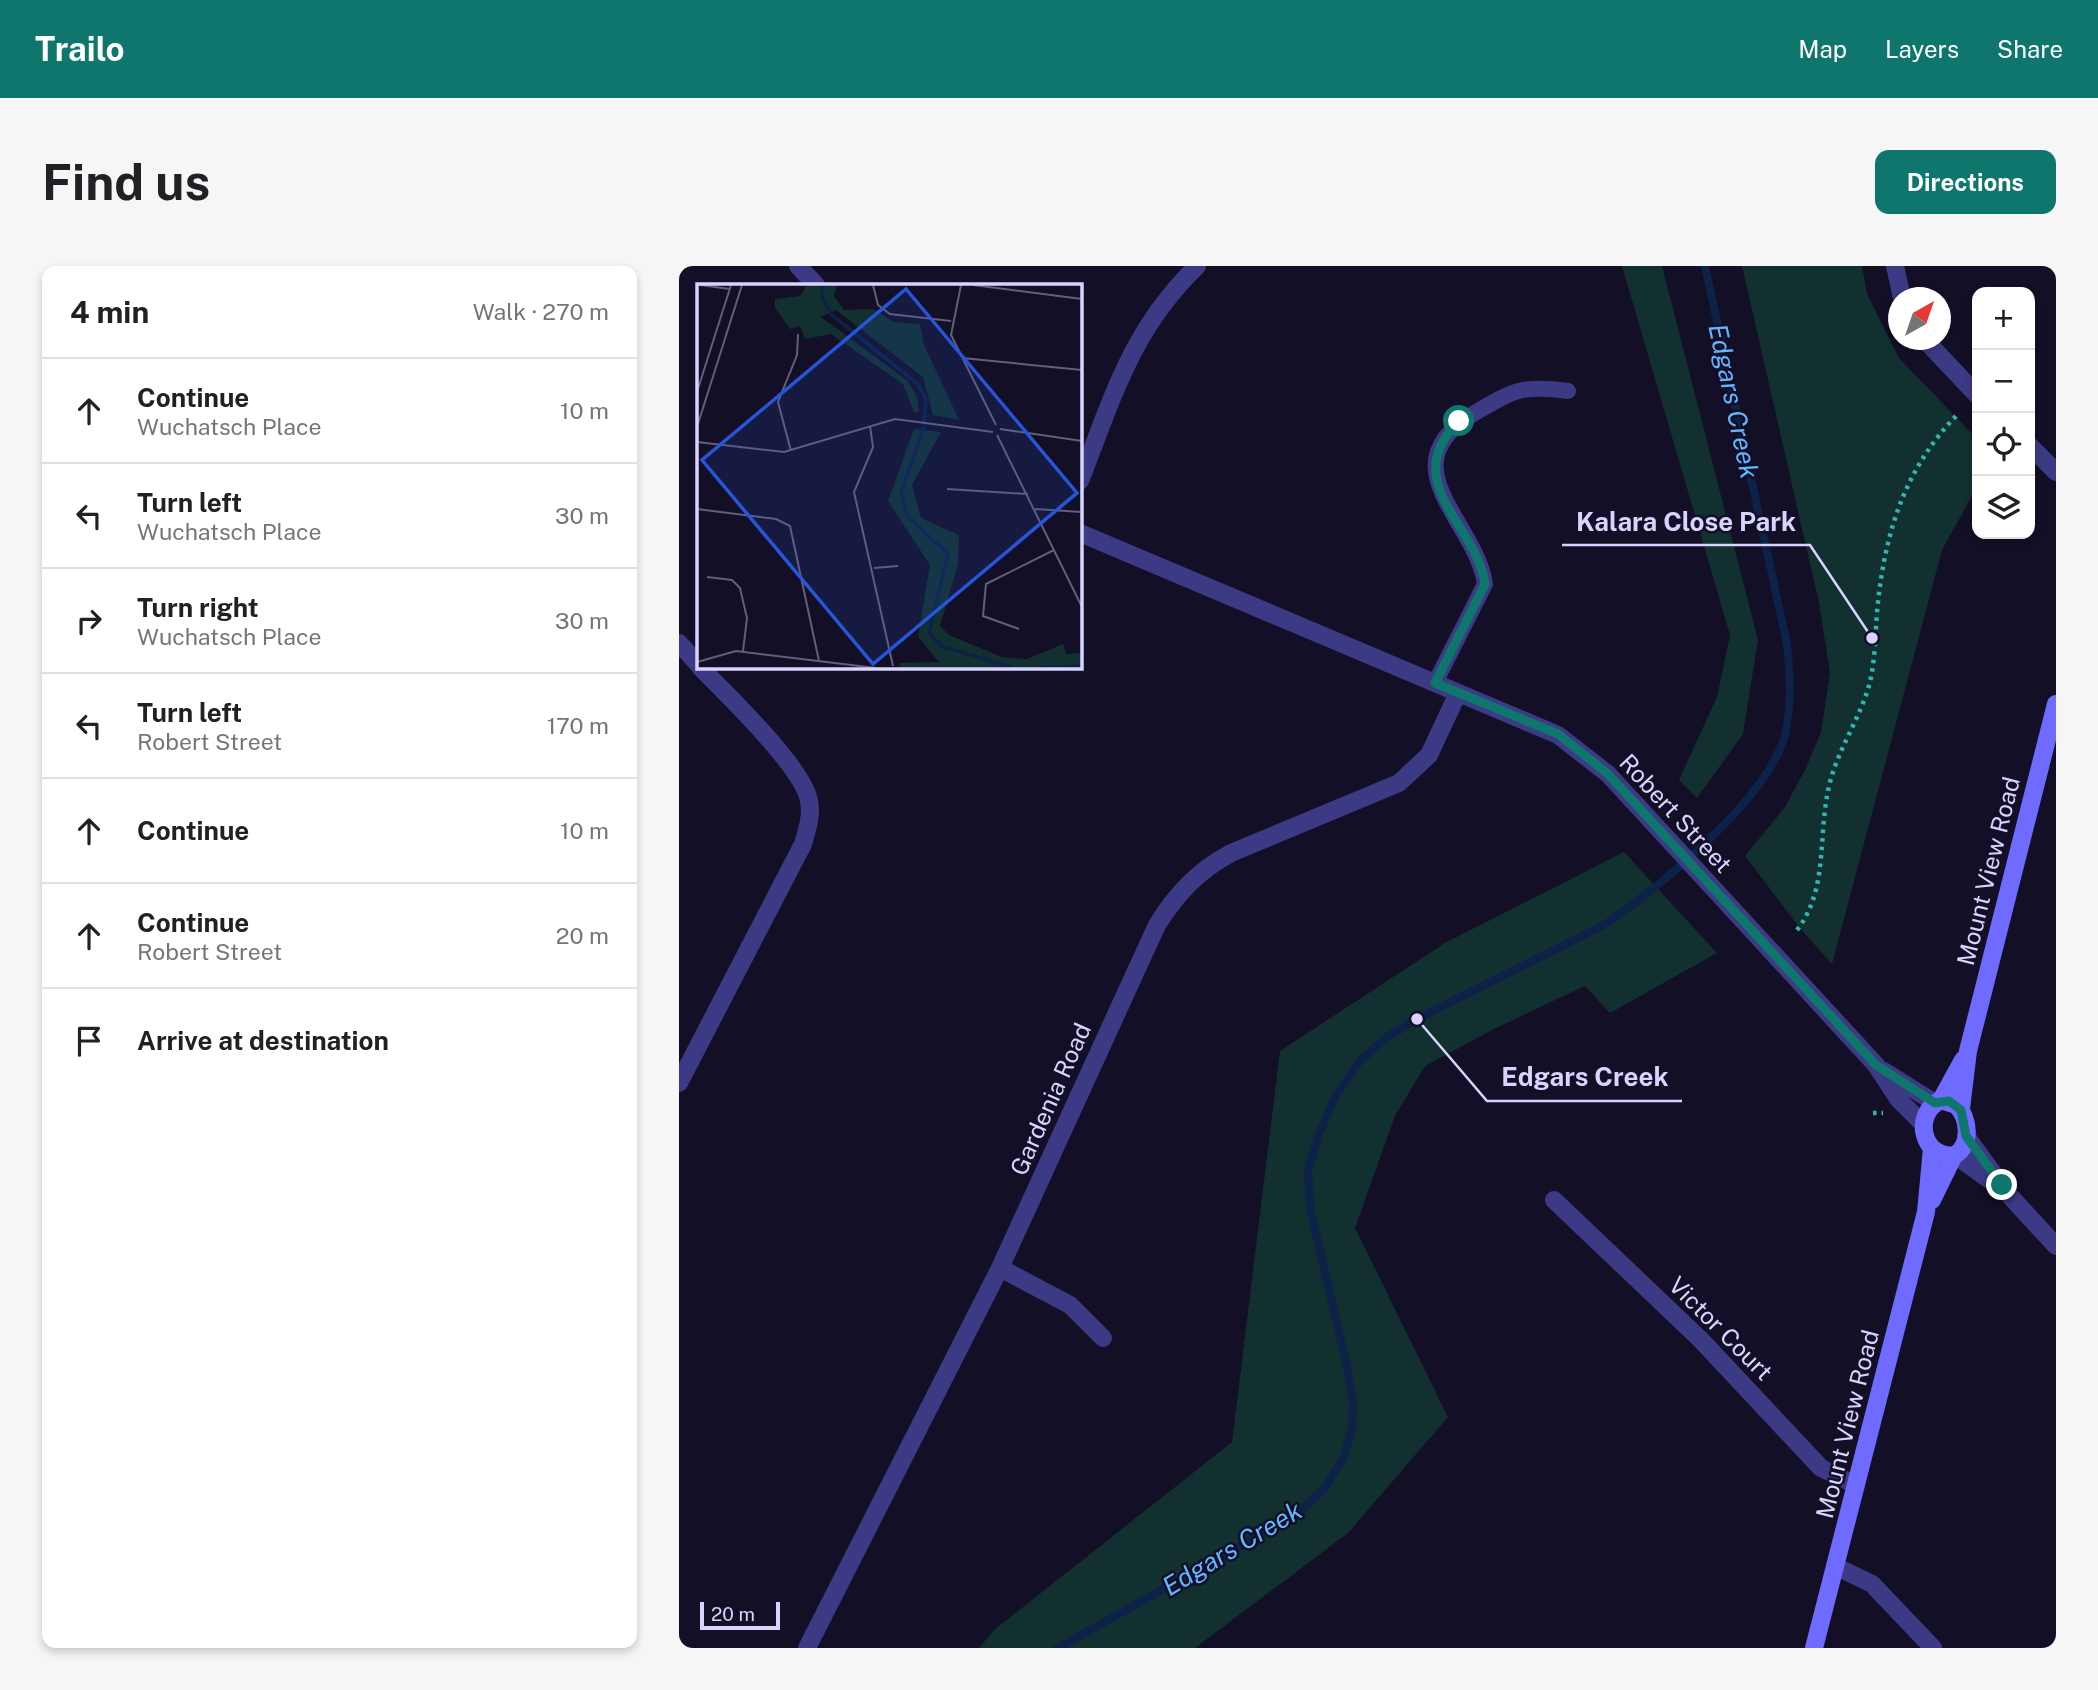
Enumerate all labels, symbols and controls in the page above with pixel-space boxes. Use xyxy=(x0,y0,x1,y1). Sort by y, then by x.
text: Trailo xyxy=(35,30,125,68)
text: Map xyxy=(1798,35,1847,63)
text: Layers xyxy=(1885,35,1959,63)
text: Share xyxy=(1997,35,2063,63)
button: Directions xyxy=(1875,150,2056,214)
text: Find us xyxy=(42,153,210,211)
inset map xyxy=(697,284,1081,668)
north arrow xyxy=(1888,287,1951,350)
map controls xyxy=(1972,287,2035,539)
button: + xyxy=(1972,287,2035,350)
text: 4 min xyxy=(70,294,149,330)
text: Walk · 270 m xyxy=(473,298,609,325)
water label: Edgars Creek xyxy=(1702,321,1766,481)
button: − xyxy=(1972,350,2035,413)
text: Continue xyxy=(137,382,249,413)
icon: ahead xyxy=(70,392,108,430)
text: 10 m xyxy=(560,397,609,424)
route start xyxy=(1443,405,1474,436)
text: Wuchatsch Place xyxy=(137,413,321,440)
button: locate xyxy=(1972,413,2035,476)
button: layers xyxy=(1972,476,2035,539)
text: Turn left xyxy=(137,487,242,518)
icon: left xyxy=(70,497,108,535)
callout: Kalara Close Park xyxy=(1562,498,1810,545)
text: 30 m xyxy=(555,502,609,529)
text: Kalara Close Park xyxy=(1576,506,1796,537)
text: Wuchatsch Place xyxy=(137,518,321,545)
text: Turn right xyxy=(137,592,259,623)
icon: right xyxy=(70,602,108,640)
text: 30 m xyxy=(555,607,609,634)
text: Wuchatsch Place xyxy=(137,623,321,650)
text: Turn left xyxy=(137,697,242,728)
icon: left xyxy=(70,707,108,745)
text: 170 m xyxy=(547,712,609,739)
text: Robert Street xyxy=(137,728,282,755)
street label: Robert Street xyxy=(1614,748,1738,878)
street label: Mount View Road xyxy=(1951,774,2025,968)
icon: ahead xyxy=(70,812,108,850)
text: Continue xyxy=(137,815,249,846)
text: 10 m xyxy=(560,817,609,844)
text: Continue xyxy=(137,907,249,938)
icon: ahead xyxy=(70,917,108,955)
text: 20 m xyxy=(556,922,609,949)
text: Robert Street xyxy=(137,938,282,965)
street label: Gardenia Road xyxy=(1004,1019,1096,1179)
icon: arrive xyxy=(70,1022,108,1060)
text: Arrive at destination xyxy=(137,1025,389,1056)
callout: Edgars Creek xyxy=(1487,1054,1682,1101)
text: Edgars Creek xyxy=(1501,1061,1669,1092)
route end xyxy=(1986,1169,2017,1200)
street label: Victor Court xyxy=(1663,1270,1779,1386)
street label: Mount View Road xyxy=(1810,1327,1884,1521)
water label: Edgars Creek xyxy=(1157,1494,1307,1602)
scale bar xyxy=(700,1599,781,1631)
text: 20 m xyxy=(711,1603,755,1625)

